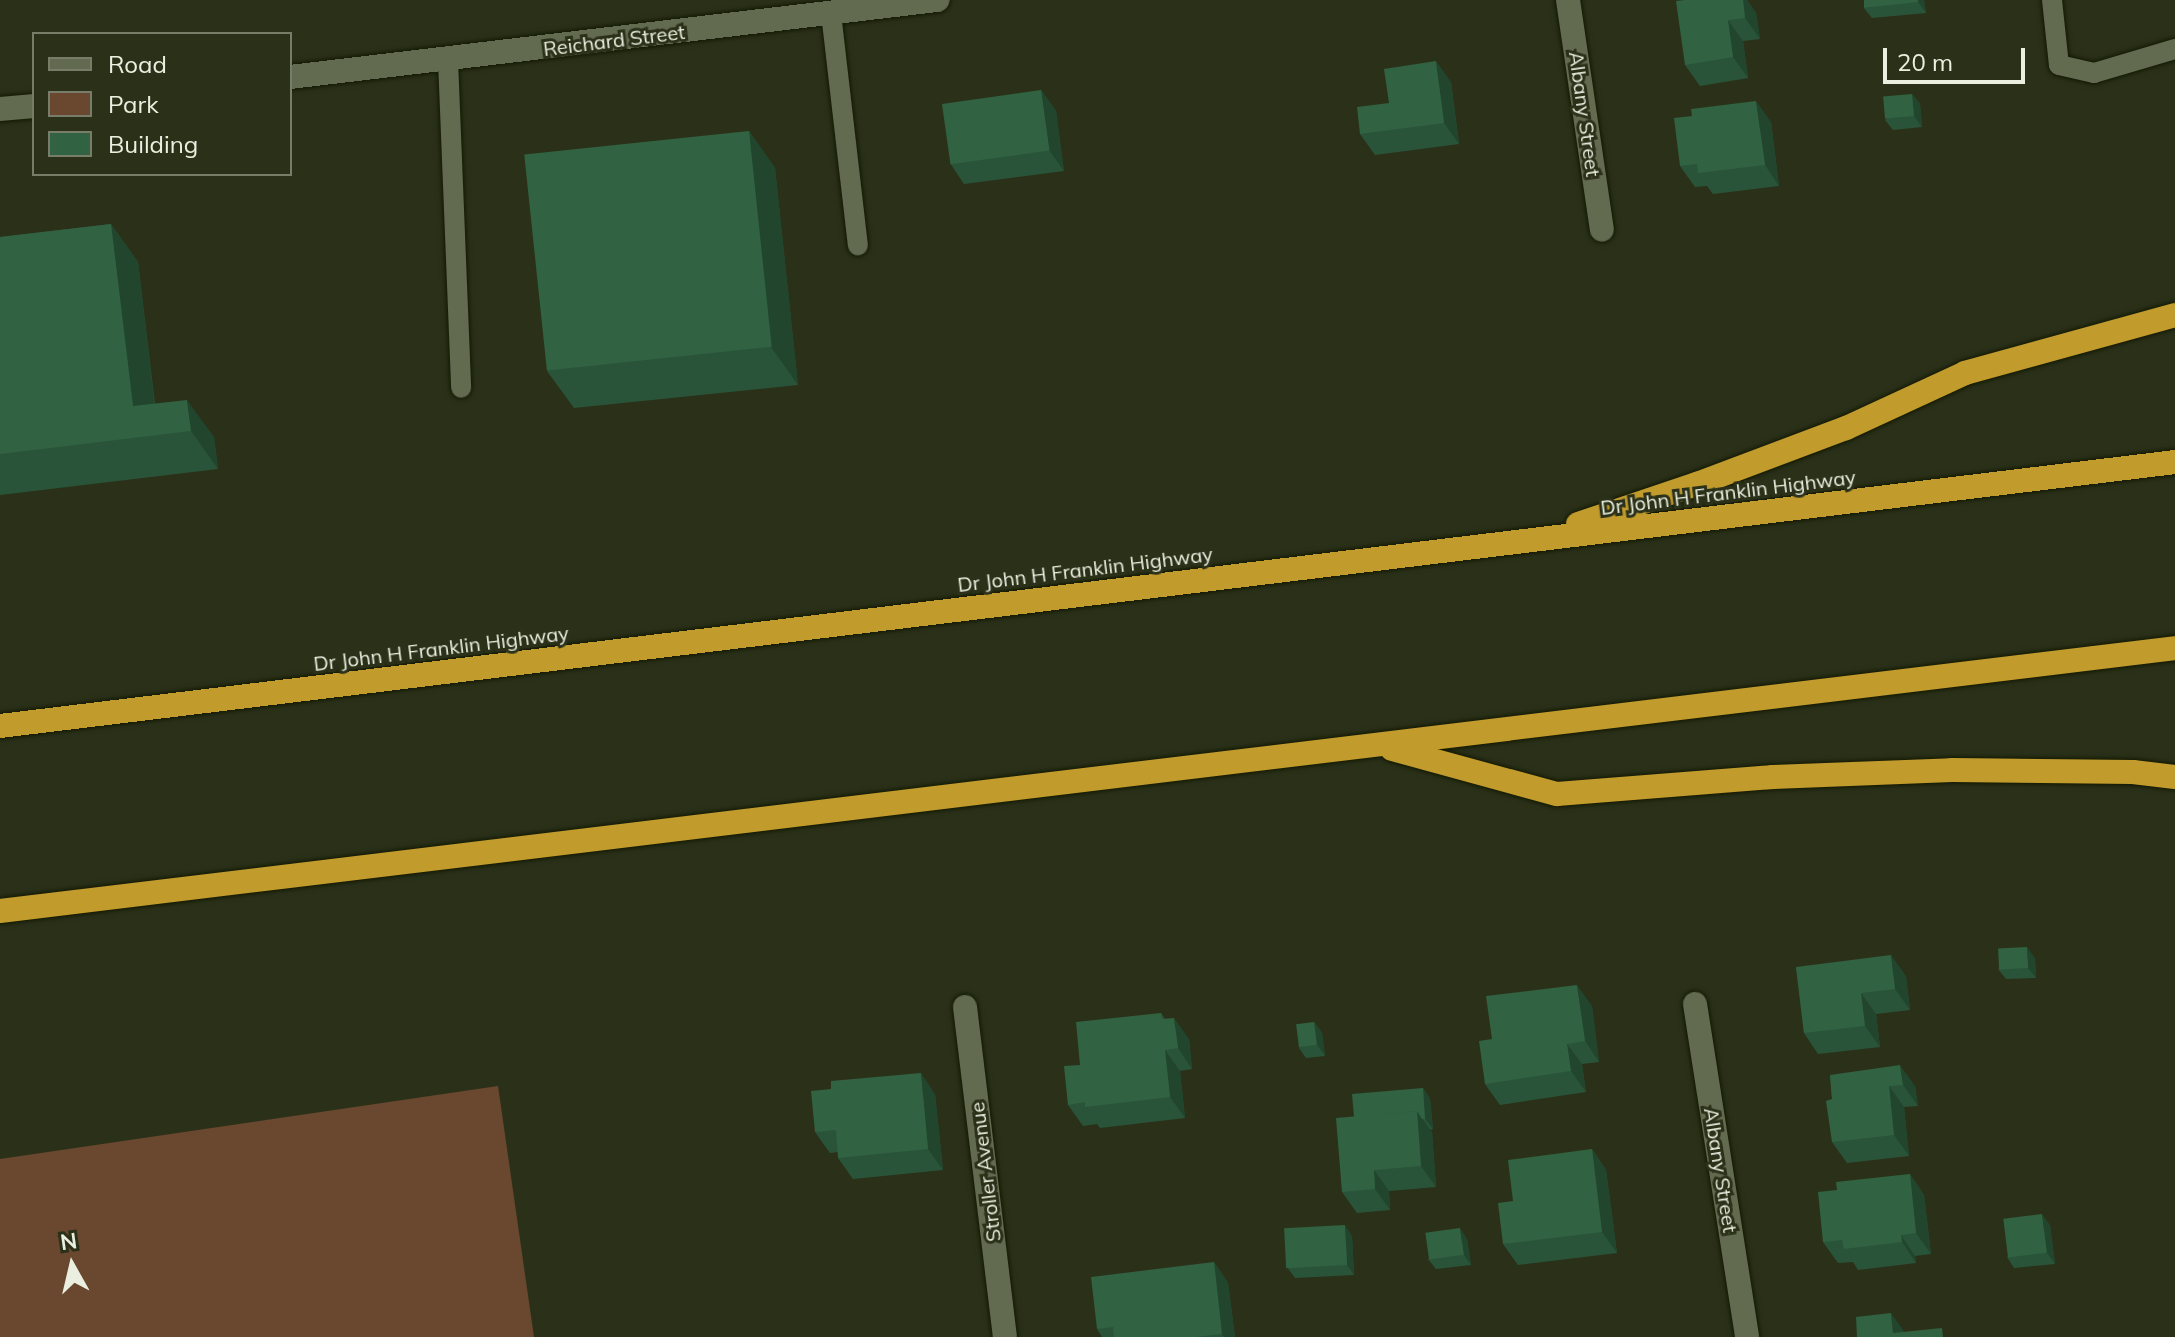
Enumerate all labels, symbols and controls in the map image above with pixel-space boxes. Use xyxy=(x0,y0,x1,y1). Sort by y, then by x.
street label: Reichard Street xyxy=(542,19,686,61)
legend xyxy=(32,32,292,176)
scale bar xyxy=(1887,32,2029,82)
text: 20 m xyxy=(1897,47,1953,77)
text: Road xyxy=(108,49,167,79)
street label: Albany Street xyxy=(1564,50,1606,178)
text: Park xyxy=(108,89,159,119)
text: Building xyxy=(108,129,198,159)
street label: Dr John H Franklin Highway xyxy=(1599,464,1857,520)
street label: Dr John H Franklin Highway xyxy=(956,541,1214,597)
street label: Dr John H Franklin Highway xyxy=(312,620,570,676)
street label: Stroller Avenue xyxy=(965,1101,1005,1243)
street label: Albany Street xyxy=(1699,1106,1743,1234)
north arrow xyxy=(32,1225,112,1305)
text: N xyxy=(58,1226,79,1256)

